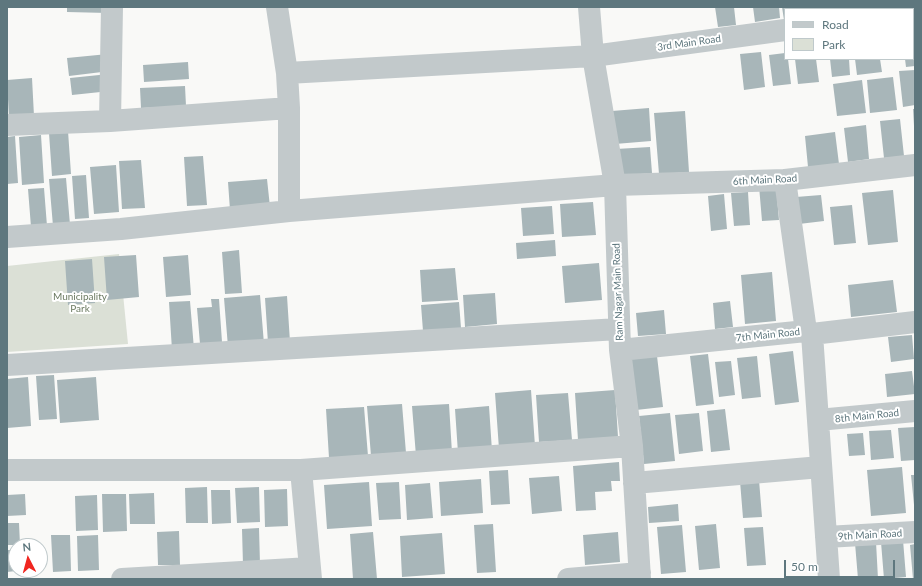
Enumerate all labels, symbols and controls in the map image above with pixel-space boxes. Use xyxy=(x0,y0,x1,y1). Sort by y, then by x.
legend xyxy=(784,8,914,60)
text: Road xyxy=(822,17,849,32)
street label: 3rd Main Road xyxy=(656,33,722,53)
text: Park xyxy=(822,37,845,52)
street label: 6th Main Road xyxy=(733,172,797,188)
street label: Ram Nagar Main Road xyxy=(610,243,626,341)
park label: Municipality Park xyxy=(53,291,107,314)
street label: 7th Main Road xyxy=(735,326,801,344)
street label: 8th Main Road xyxy=(834,407,900,425)
street label: 9th Main Road xyxy=(838,527,902,543)
north arrow xyxy=(8,538,48,578)
text: N xyxy=(22,540,32,553)
scale bar xyxy=(786,552,897,578)
text: 50 m xyxy=(791,559,818,574)

